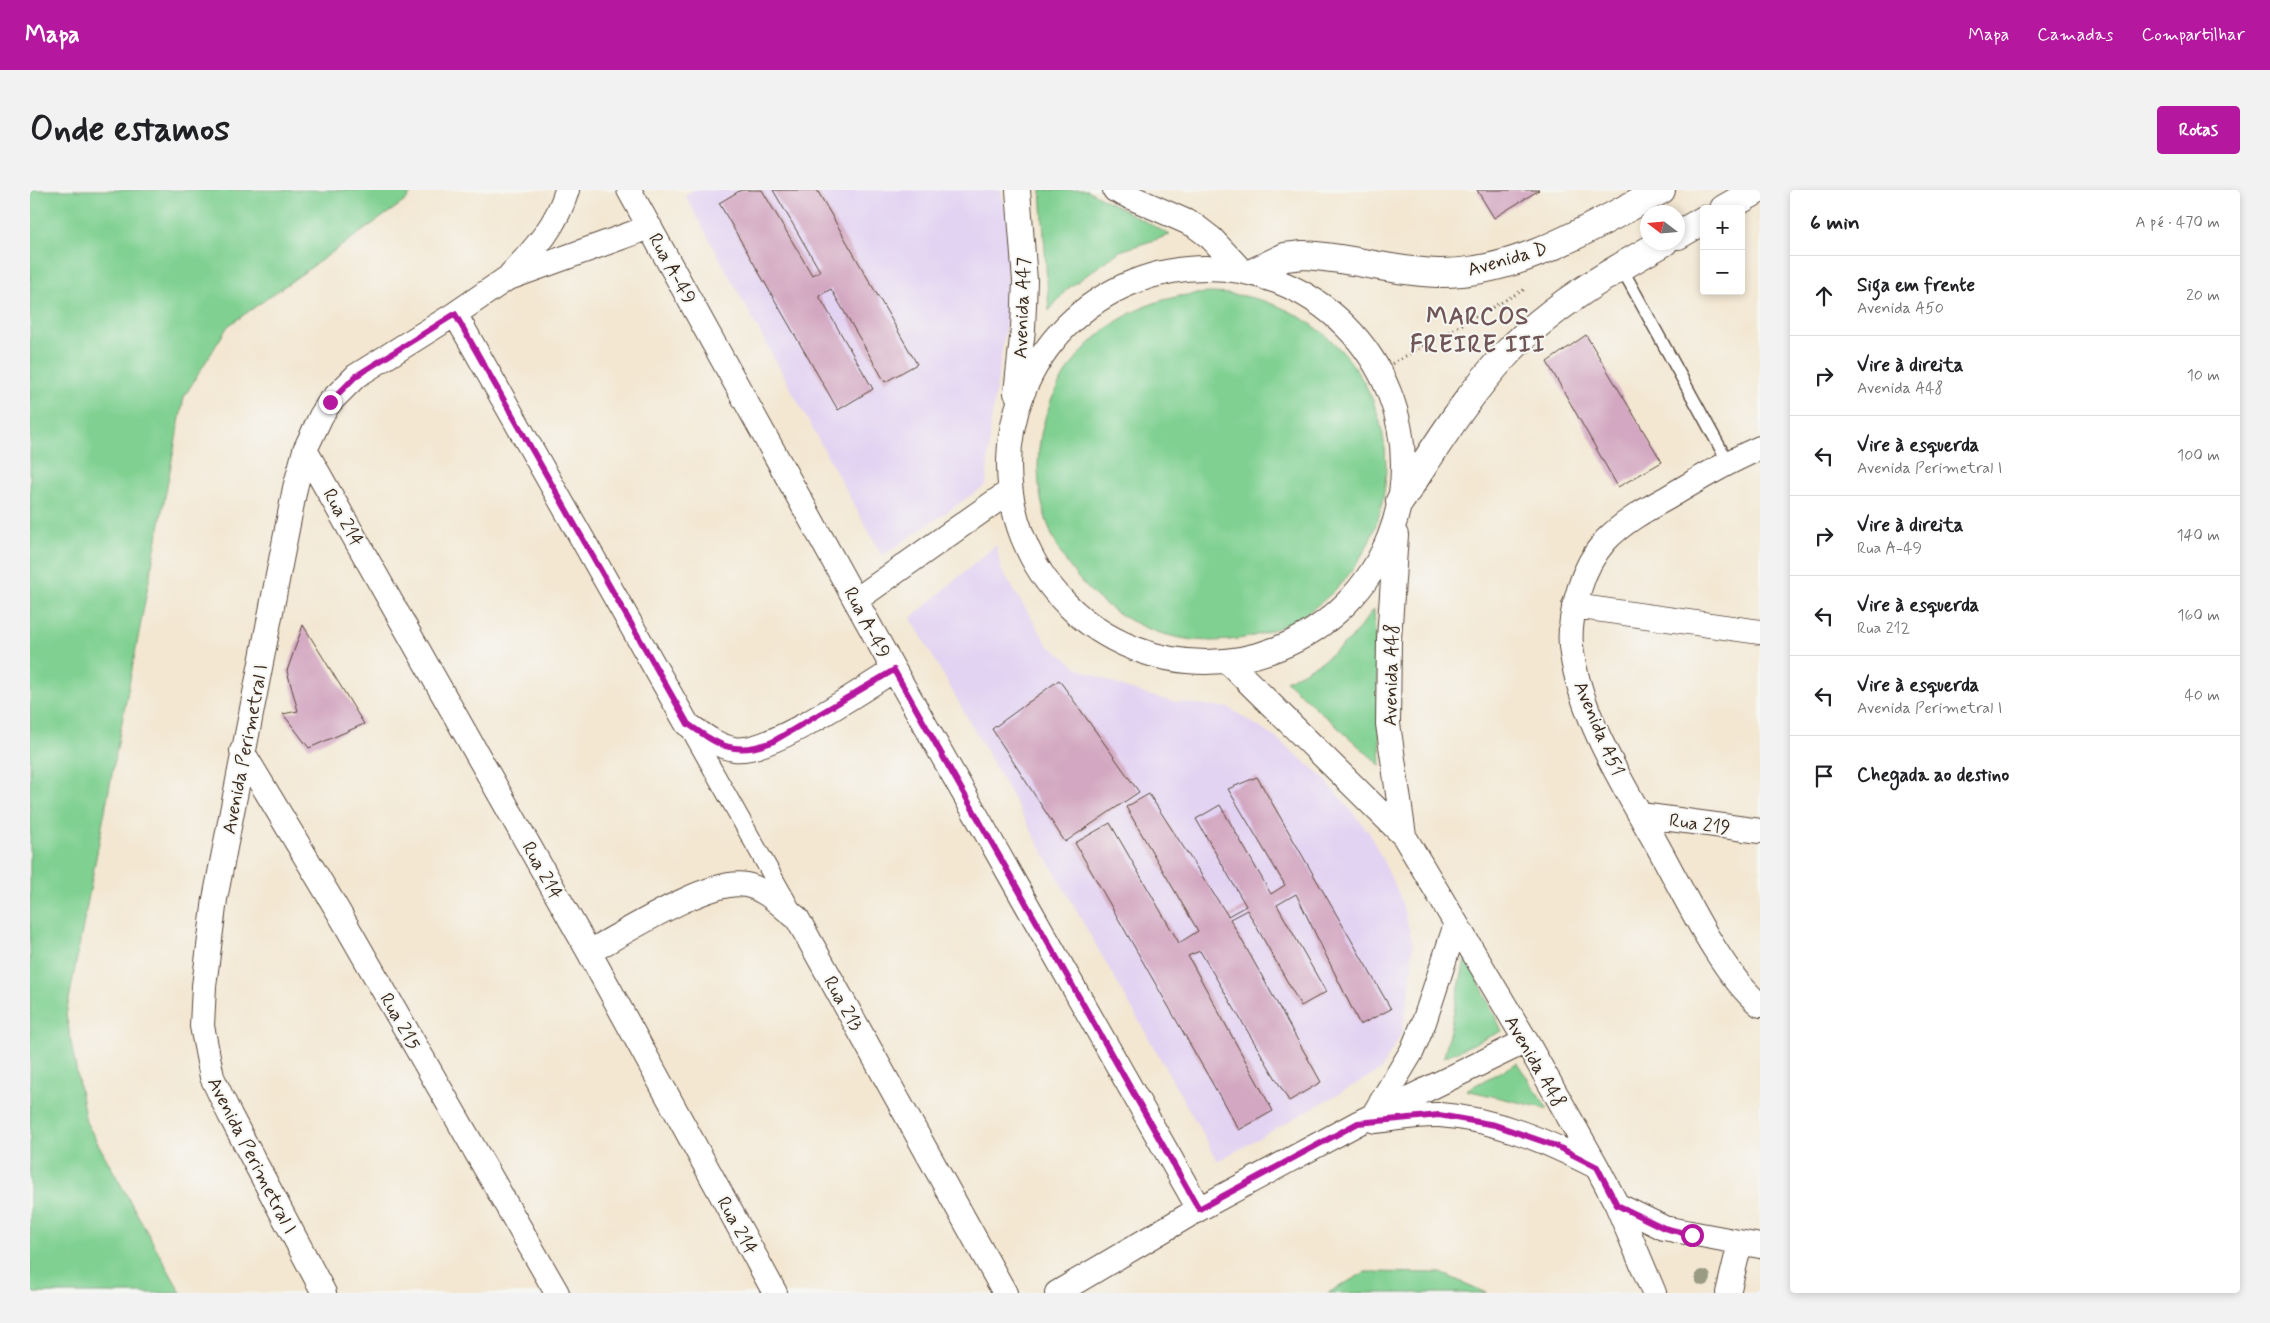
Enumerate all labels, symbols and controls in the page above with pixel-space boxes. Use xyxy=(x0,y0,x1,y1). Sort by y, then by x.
text: Mapa xyxy=(25,20,80,51)
text: Mapa xyxy=(1968,23,2009,47)
text: Camadas xyxy=(2037,23,2113,47)
text: Compartilhar xyxy=(2141,23,2245,47)
button: Rotas xyxy=(2157,106,2240,154)
text: Onde estamos xyxy=(30,107,230,153)
north arrow xyxy=(1640,205,1685,250)
map controls xyxy=(1700,205,1745,295)
button: + xyxy=(1700,205,1745,250)
text: 6 min xyxy=(1810,209,1860,237)
text: A pé · 470 m xyxy=(2135,212,2220,233)
street label: Rua A-49 xyxy=(642,229,701,309)
street label: Avenida D xyxy=(1465,236,1550,283)
button: − xyxy=(1700,250,1745,295)
street label: Avenida A47 xyxy=(1008,257,1037,359)
text: Siga em frente xyxy=(1857,273,1975,298)
icon: ahead xyxy=(1810,282,1838,310)
text: 20 m xyxy=(2186,285,2220,306)
text: Avenida A50 xyxy=(1857,298,1944,319)
district label: MARCOS FREIRE III xyxy=(1410,302,1546,361)
text: Vire à direita xyxy=(1857,353,1963,378)
icon: right xyxy=(1810,362,1838,390)
text: 10 m xyxy=(2187,365,2220,386)
text: Avenida A48 xyxy=(1857,378,1943,399)
route end xyxy=(319,391,342,414)
text: Vire à esquerda xyxy=(1857,433,1979,458)
icon: left xyxy=(1810,442,1838,470)
text: 100 m xyxy=(2177,445,2220,466)
text: Avenida Perimetral I xyxy=(1857,458,2002,479)
street label: Rua 214 xyxy=(317,484,369,551)
text: Vire à direita xyxy=(1857,513,1963,538)
icon: right xyxy=(1810,522,1838,550)
text: 140 m xyxy=(2176,525,2220,546)
text: Rua A-49 xyxy=(1857,538,1922,559)
street label: Rua A-49 xyxy=(837,583,896,663)
text: Vire à esquerda xyxy=(1857,593,1979,618)
icon: left xyxy=(1810,602,1838,630)
text: 160 m xyxy=(2177,605,2220,626)
text: Rua 212 xyxy=(1857,618,1910,639)
street label: Avenida A48 xyxy=(1378,624,1405,726)
street label: Avenida Perimetral I xyxy=(217,662,274,836)
text: Vire à esquerda xyxy=(1857,673,1979,698)
street label: Avenida A51 xyxy=(1567,677,1630,780)
icon: left xyxy=(1810,682,1838,710)
text: 40 m xyxy=(2184,685,2220,706)
text: Avenida Perimetral I xyxy=(1857,698,2002,719)
icon: arrive xyxy=(1810,762,1838,790)
text: Chegada ao destino xyxy=(1857,763,2009,788)
street label: Rua 219 xyxy=(1668,808,1732,841)
street label: Rua 214 xyxy=(516,837,568,904)
street label: Rua 213 xyxy=(817,972,868,1036)
street label: Rua 215 xyxy=(373,989,426,1055)
street label: Avenida A48 xyxy=(1498,1011,1571,1112)
street label: Avenida Perimetral I xyxy=(201,1073,302,1238)
street label: Rua 214 xyxy=(711,1192,763,1259)
route start xyxy=(1681,1224,1704,1247)

